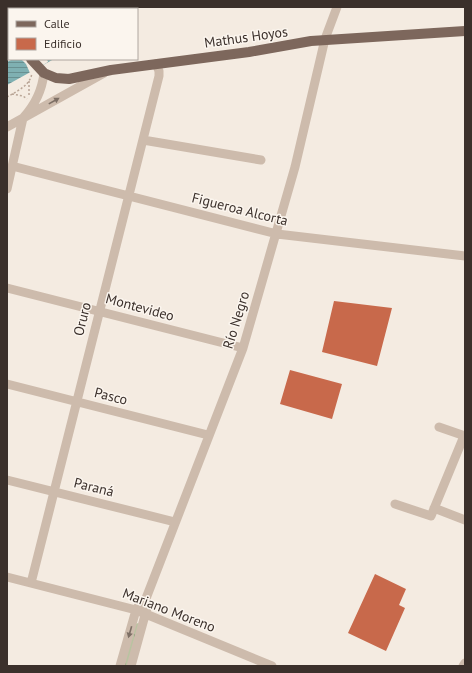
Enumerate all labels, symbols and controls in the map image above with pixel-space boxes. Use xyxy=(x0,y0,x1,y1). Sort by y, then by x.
legend xyxy=(8,8,138,60)
text: Calle xyxy=(44,16,70,31)
street label: Mathus Hoyos xyxy=(203,22,289,52)
text: Edificio xyxy=(44,36,82,51)
one-way arrow xyxy=(48,98,59,105)
street label: Figueroa Alcorta xyxy=(190,188,290,230)
street label: Montevideo xyxy=(104,289,176,325)
street label: Río Negro xyxy=(219,289,253,351)
street label: Oruro xyxy=(69,300,95,338)
street label: Pasco xyxy=(92,383,130,409)
street label: Paraná xyxy=(72,473,116,501)
street label: Mariano Moreno xyxy=(120,584,218,636)
one-way arrow xyxy=(127,626,133,638)

